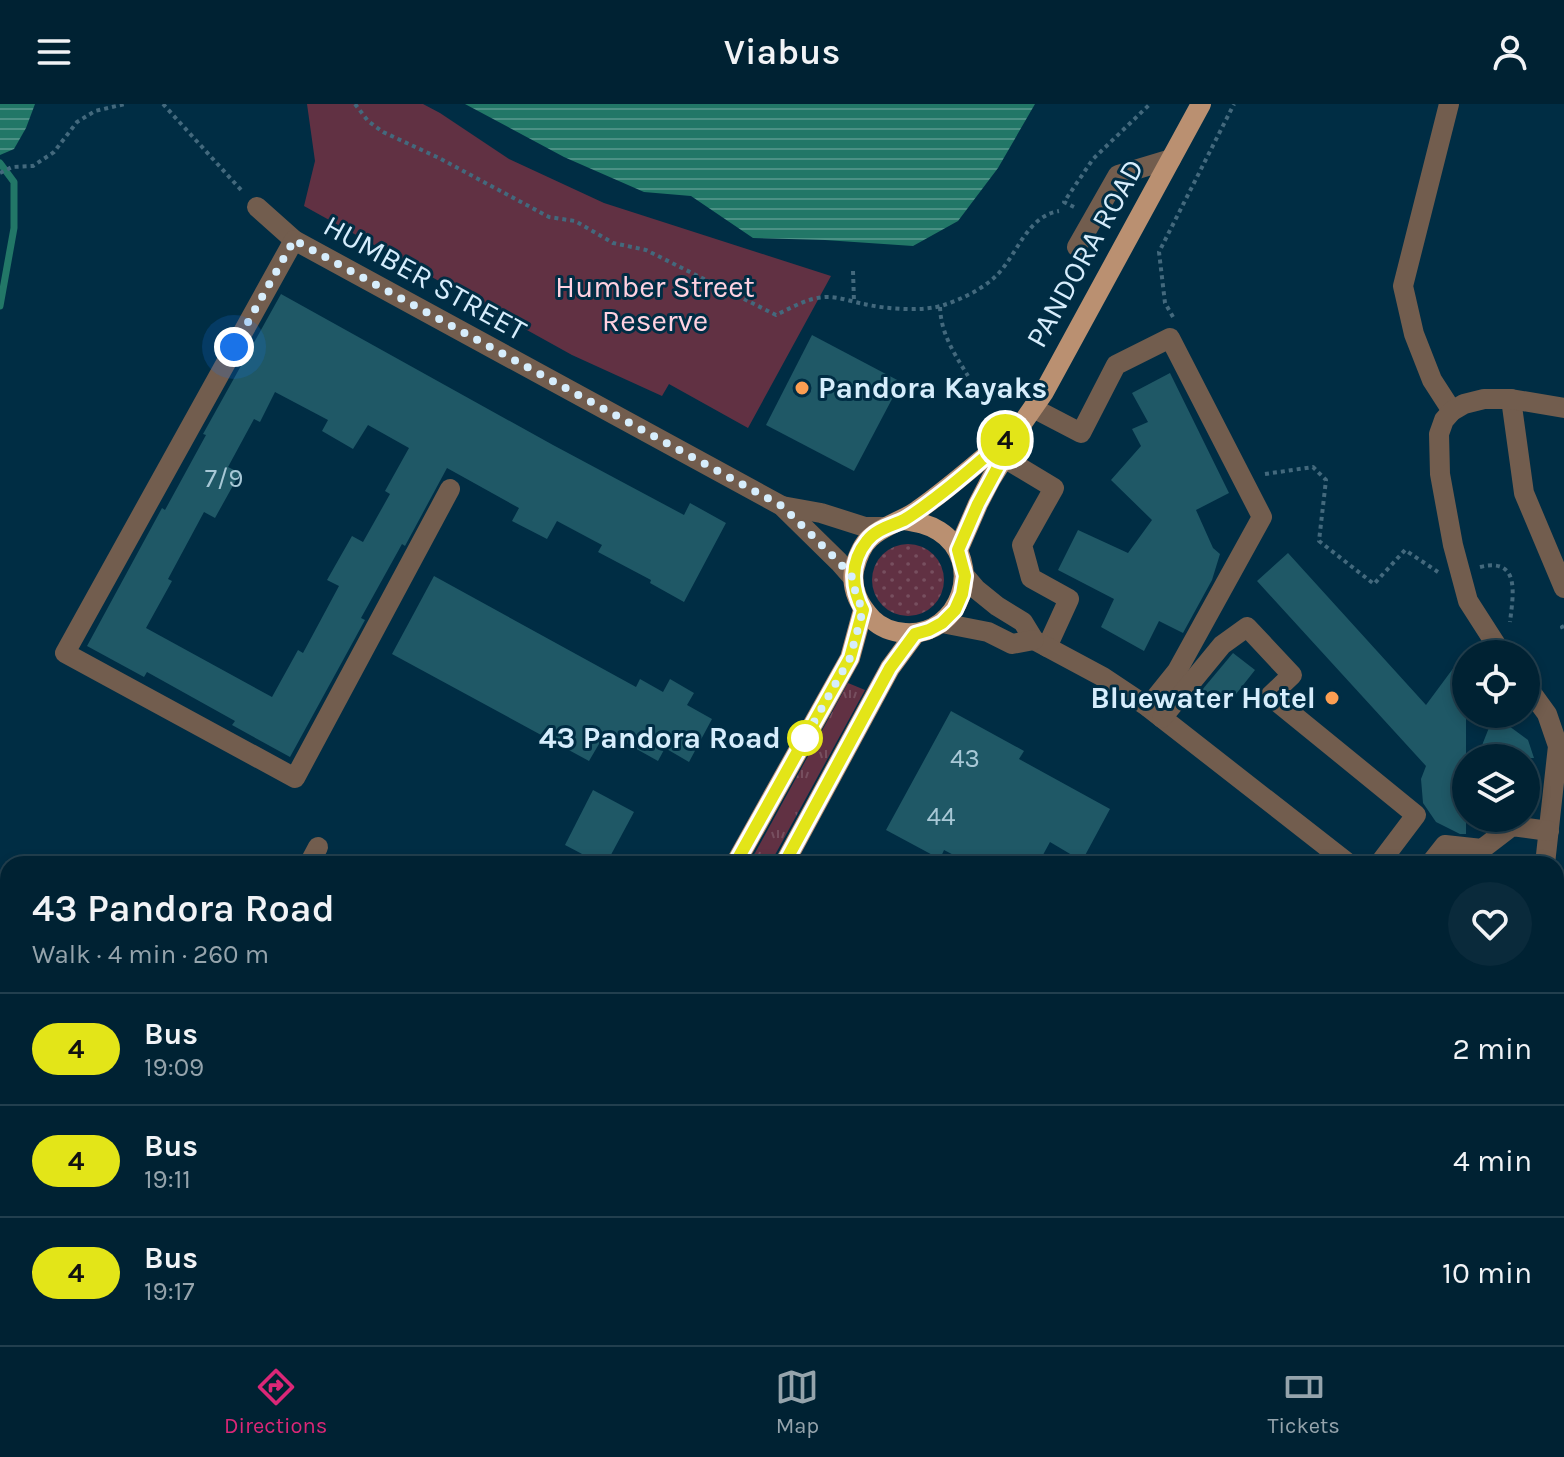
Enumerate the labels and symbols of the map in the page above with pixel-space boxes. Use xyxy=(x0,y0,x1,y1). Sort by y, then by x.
street label: PANDORA ROAD xyxy=(1018,152,1152,354)
street label: HUMBER STREET xyxy=(317,207,533,349)
park label: Humber Street Reserve xyxy=(555,269,755,339)
your location xyxy=(214,327,254,367)
place label: Pandora Kayaks xyxy=(818,370,1047,406)
marker: Pandora Kayaks xyxy=(793,379,811,397)
line badge: 4 xyxy=(979,414,1031,466)
house number: 7/9 xyxy=(205,463,243,494)
place label: Bluewater Hotel xyxy=(1090,680,1316,716)
marker: Bluewater Hotel xyxy=(1323,689,1341,707)
place label: 43 Pandora Road xyxy=(539,720,781,756)
marker: 43 Pandora Road xyxy=(788,721,822,755)
house number: 43 xyxy=(950,743,980,774)
house number: 44 xyxy=(926,801,956,832)

